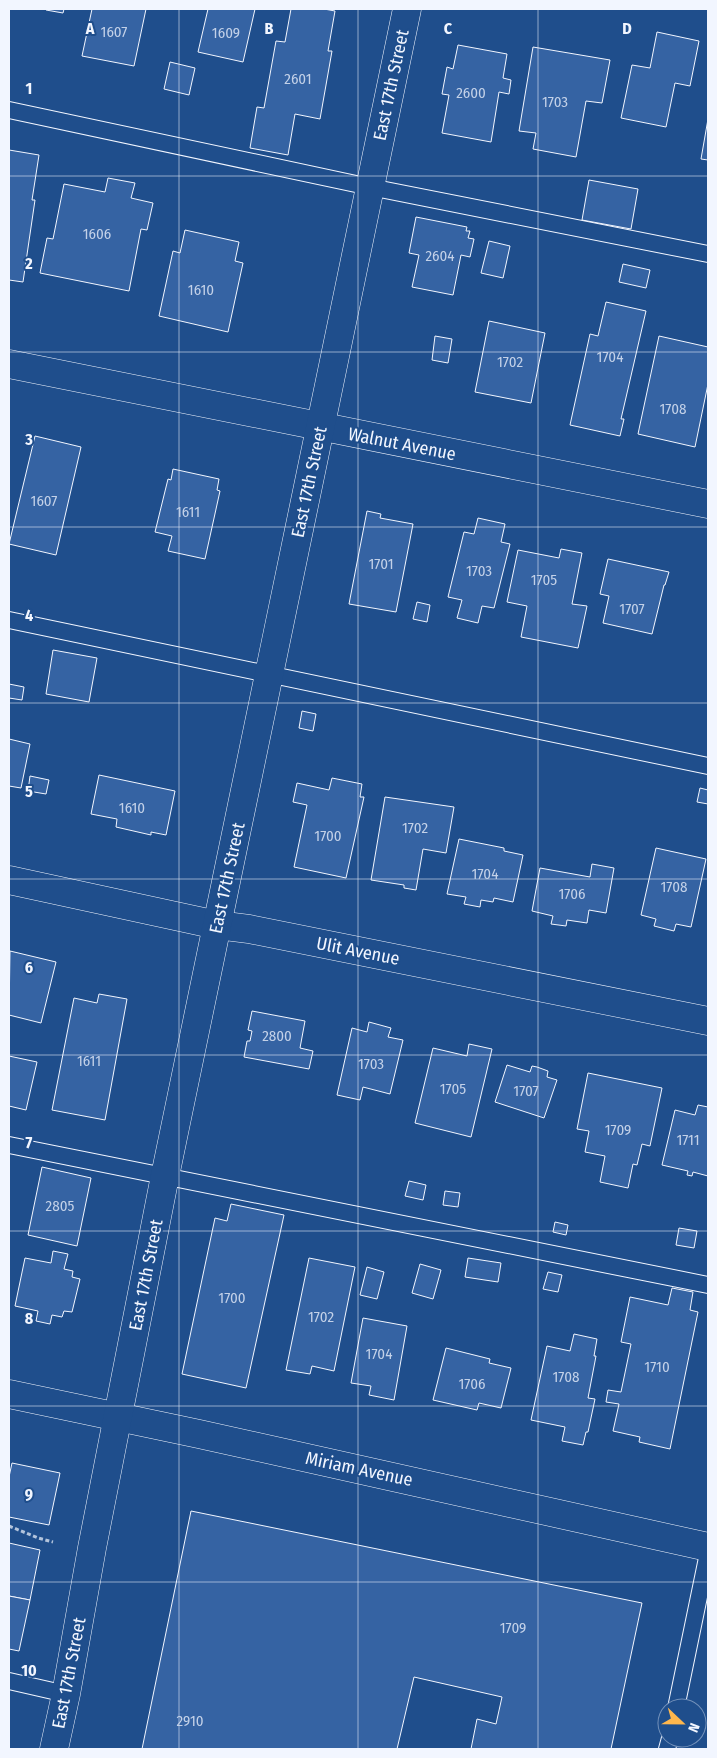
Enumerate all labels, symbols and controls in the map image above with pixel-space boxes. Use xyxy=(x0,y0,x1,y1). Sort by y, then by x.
text: A xyxy=(85,19,95,38)
text: B xyxy=(265,19,274,38)
text: C xyxy=(444,19,453,38)
text: D xyxy=(622,19,632,38)
house number: 1607 xyxy=(101,23,127,41)
house number: 1609 xyxy=(212,24,240,42)
street label: East 17th Street xyxy=(369,27,414,143)
house number: 2601 xyxy=(284,70,312,88)
text: 1 xyxy=(26,79,32,98)
house number: 2600 xyxy=(456,84,486,102)
house number: 1703 xyxy=(542,93,568,111)
house number: 1606 xyxy=(83,225,111,243)
house number: 2604 xyxy=(425,247,455,265)
text: 2 xyxy=(24,254,33,273)
house number: 1610 xyxy=(188,281,214,299)
house number: 1704 xyxy=(597,348,623,366)
house number: 1702 xyxy=(497,353,523,371)
house number: 1708 xyxy=(659,400,687,418)
street label: Walnut Avenue xyxy=(346,423,458,465)
street label: East 17th Street xyxy=(287,424,332,540)
text: 3 xyxy=(24,430,33,449)
house number: 1607 xyxy=(31,492,57,510)
house number: 1611 xyxy=(176,503,200,521)
house number: 1701 xyxy=(368,555,394,573)
house number: 1703 xyxy=(466,562,492,580)
house number: 1705 xyxy=(531,571,557,589)
house number: 1707 xyxy=(619,600,645,618)
text: 4 xyxy=(25,606,33,625)
text: 5 xyxy=(25,782,33,801)
house number: 1610 xyxy=(119,799,145,817)
house number: 1702 xyxy=(402,819,428,837)
street label: East 17th Street xyxy=(205,820,250,936)
house number: 1700 xyxy=(314,827,342,845)
house number: 1704 xyxy=(472,865,498,883)
house number: 1708 xyxy=(660,878,688,896)
house number: 1706 xyxy=(558,885,586,903)
street label: Ulit Avenue xyxy=(315,932,401,970)
text: 6 xyxy=(25,958,33,977)
house number: 2800 xyxy=(262,1027,292,1045)
house number: 1611 xyxy=(77,1052,101,1070)
house number: 1703 xyxy=(358,1055,384,1073)
house number: 1705 xyxy=(440,1080,466,1098)
house number: 1707 xyxy=(513,1082,539,1100)
house number: 1709 xyxy=(605,1121,631,1139)
house number: 1711 xyxy=(676,1131,700,1149)
text: 7 xyxy=(26,1133,33,1152)
house number: 2805 xyxy=(46,1197,75,1215)
street label: East 17th Street xyxy=(124,1217,168,1333)
house number: 1700 xyxy=(218,1289,246,1307)
house number: 1702 xyxy=(308,1308,334,1326)
text: 8 xyxy=(25,1309,34,1328)
house number: 1704 xyxy=(366,1345,392,1363)
house number: 1710 xyxy=(644,1358,670,1376)
house number: 1708 xyxy=(552,1368,580,1386)
house number: 1706 xyxy=(458,1375,486,1393)
street label: Miriam Avenue xyxy=(303,1447,415,1491)
text: 9 xyxy=(25,1485,33,1504)
street label: East 17th Street xyxy=(47,1615,91,1731)
house number: 1709 xyxy=(500,1619,526,1637)
text: 10 xyxy=(21,1661,37,1680)
north arrow xyxy=(657,1698,707,1748)
house number: 2910 xyxy=(176,1712,204,1730)
text: N xyxy=(684,1721,703,1735)

